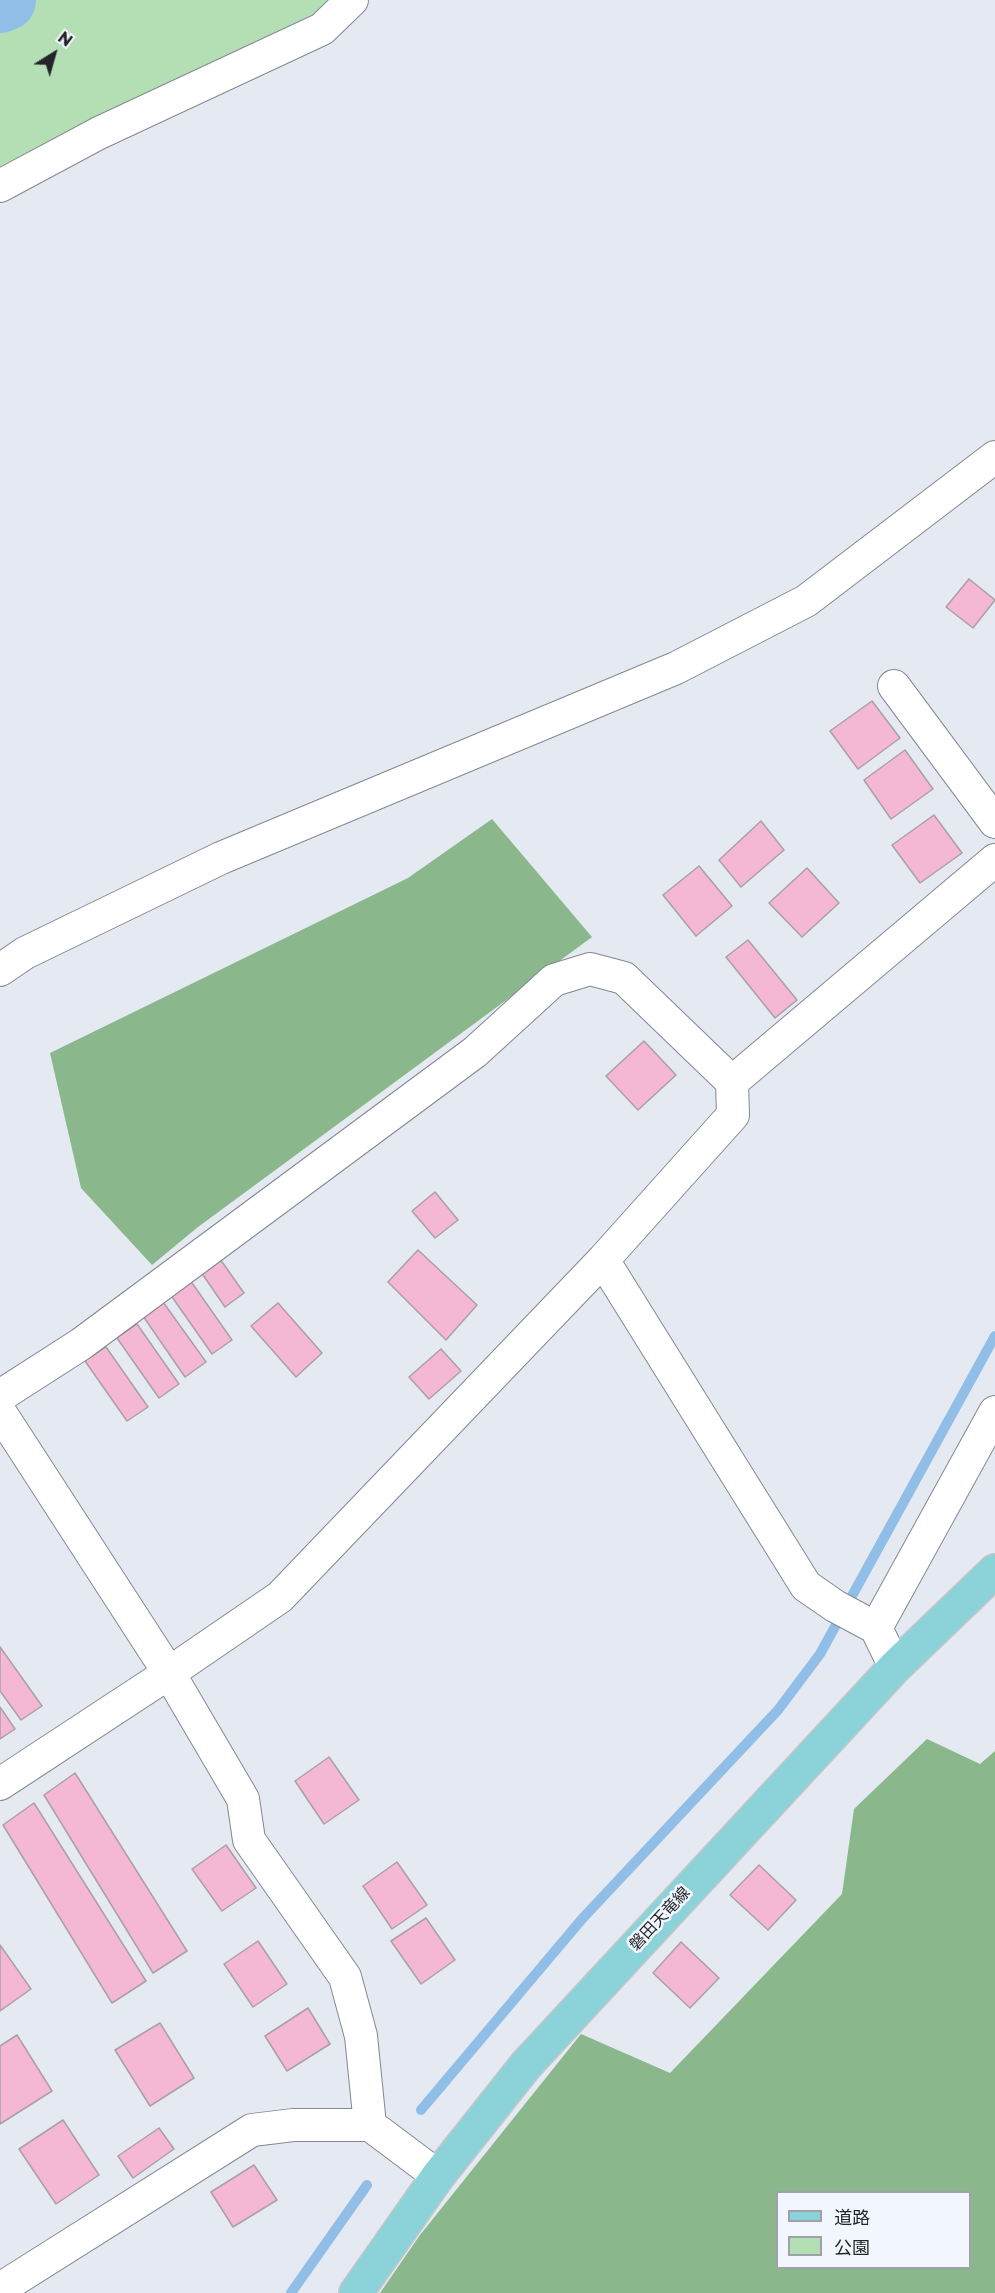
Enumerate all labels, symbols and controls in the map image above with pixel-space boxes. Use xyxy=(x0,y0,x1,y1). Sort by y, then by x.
north arrow xyxy=(24,24,84,84)
text: N xyxy=(54,28,76,51)
street label: 磐田天竜線 xyxy=(626,1883,694,1955)
legend xyxy=(776,2191,971,2269)
text: 道路 xyxy=(834,2207,870,2229)
text: 公園 xyxy=(834,2237,870,2259)

